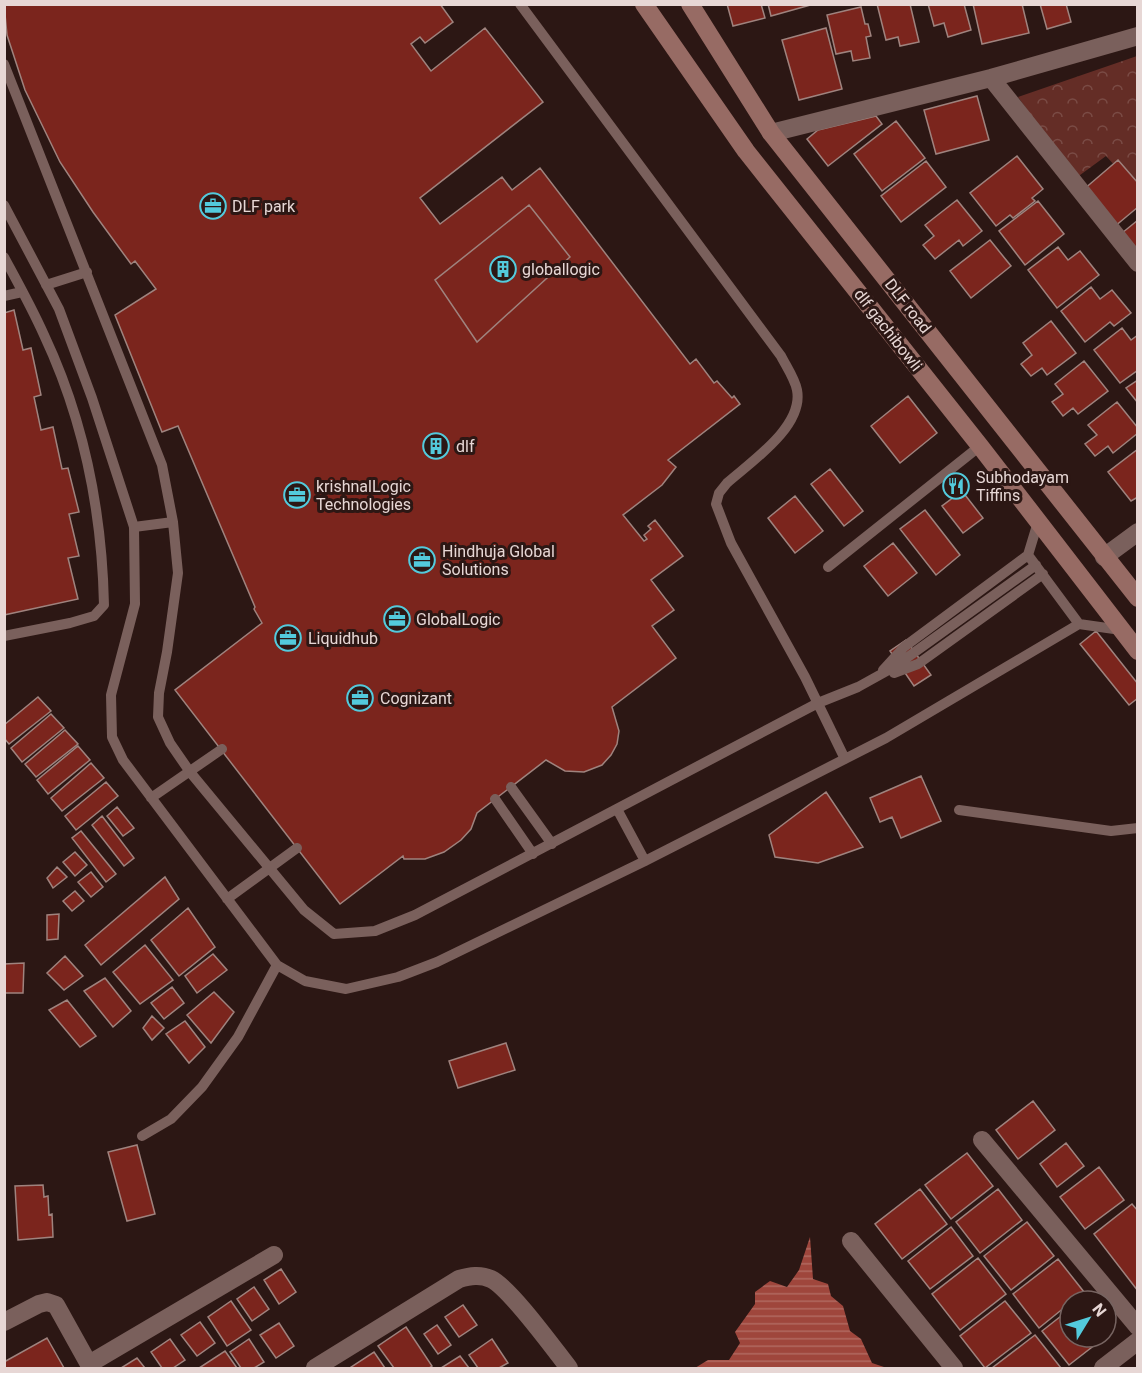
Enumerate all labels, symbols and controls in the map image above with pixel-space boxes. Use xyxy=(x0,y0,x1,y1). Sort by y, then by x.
office icon: DLF park xyxy=(198,191,228,221)
place label: DLF park xyxy=(232,197,296,216)
building icon: globallogic xyxy=(488,254,518,284)
place label: globallogic xyxy=(522,260,600,279)
street label: DLF road xyxy=(881,275,935,337)
street label: dlf gachibowli xyxy=(850,285,926,375)
building icon: dlf xyxy=(421,431,451,461)
place label: dlf xyxy=(456,437,475,456)
place label: Subhodayam Tiffins xyxy=(976,468,1069,505)
restaurant icon: Subhodayam Tiffins xyxy=(941,471,971,501)
place label: krishnalLogic Technologies xyxy=(316,477,411,514)
office icon: krishnalLogic Technologies xyxy=(282,480,312,510)
place label: Hindhuja Global Solutions xyxy=(442,542,555,579)
office icon: Hindhuja Global Solutions xyxy=(407,545,437,575)
office icon: GlobalLogic xyxy=(382,604,412,634)
place label: GlobalLogic xyxy=(416,610,500,629)
office icon: Liquidhub xyxy=(273,623,303,653)
place label: Liquidhub xyxy=(308,629,378,648)
office icon: Cognizant xyxy=(345,683,375,713)
place label: Cognizant xyxy=(380,689,452,708)
north arrow xyxy=(1058,1289,1118,1349)
text: N xyxy=(1088,1300,1110,1320)

